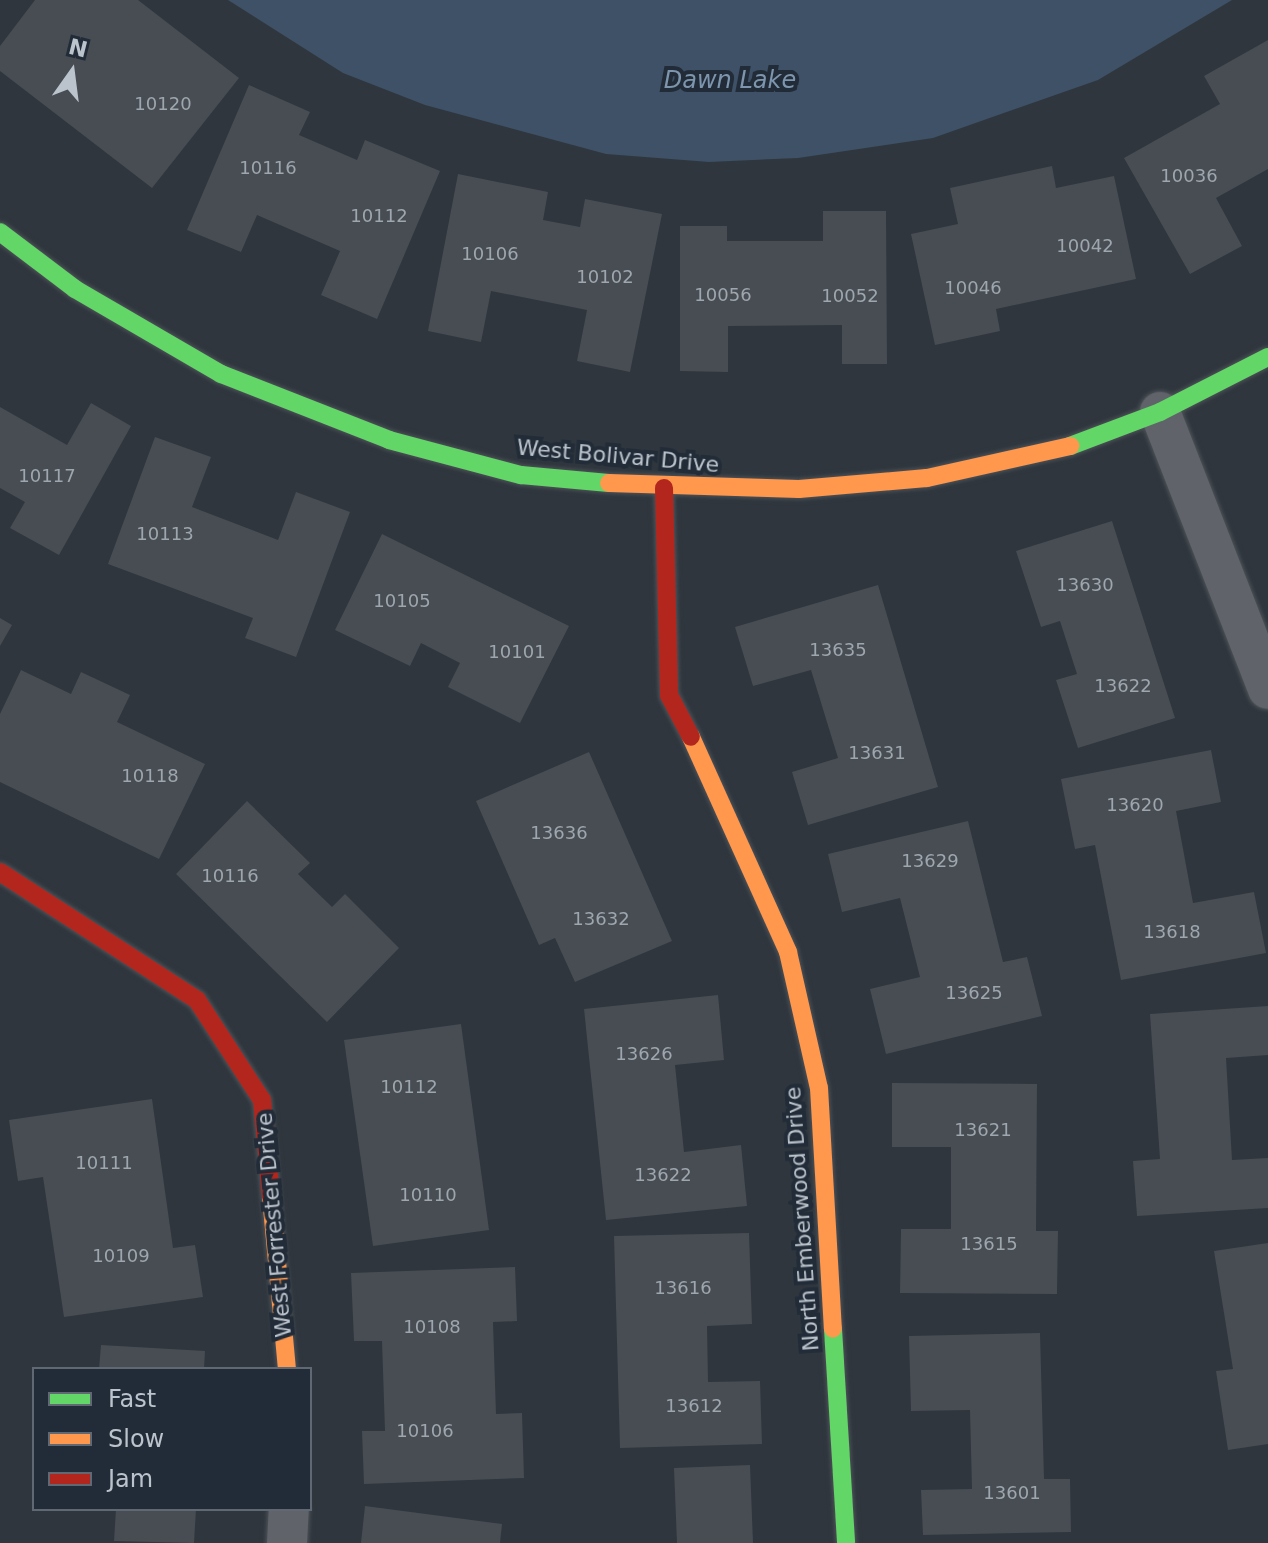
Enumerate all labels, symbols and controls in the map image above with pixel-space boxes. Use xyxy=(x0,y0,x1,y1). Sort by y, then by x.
north arrow xyxy=(32,32,112,112)
text: N xyxy=(66,34,90,63)
water label: Dawn Lake xyxy=(664,67,796,95)
house number: 10120 xyxy=(134,93,192,115)
house number: 10116 xyxy=(239,157,297,179)
house number: 10036 xyxy=(1160,165,1218,187)
house number: 10112 xyxy=(350,205,408,227)
house number: 10042 xyxy=(1056,235,1114,257)
house number: 10106 xyxy=(461,243,519,265)
house number: 10102 xyxy=(576,266,634,288)
house number: 10046 xyxy=(944,277,1002,299)
house number: 10056 xyxy=(694,284,752,306)
house number: 10052 xyxy=(821,285,879,307)
street label: West Bolivar Drive xyxy=(516,434,720,478)
house number: 10117 xyxy=(18,465,76,487)
house number: 10113 xyxy=(136,523,194,545)
house number: 13630 xyxy=(1056,574,1114,596)
house number: 10105 xyxy=(373,590,431,612)
house number: 13635 xyxy=(809,639,867,661)
house number: 10101 xyxy=(488,641,546,663)
house number: 13622 xyxy=(1094,675,1152,697)
house number: 13631 xyxy=(848,742,906,764)
house number: 10118 xyxy=(121,765,179,787)
house number: 13620 xyxy=(1106,794,1164,816)
house number: 13636 xyxy=(530,822,588,844)
house number: 13629 xyxy=(901,850,959,872)
house number: 10116 xyxy=(201,865,259,887)
house number: 13632 xyxy=(572,908,630,930)
house number: 13618 xyxy=(1143,921,1201,943)
house number: 13625 xyxy=(945,982,1003,1004)
house number: 13626 xyxy=(615,1043,673,1065)
house number: 10112 xyxy=(380,1076,438,1098)
street label: North Emberwood Drive xyxy=(780,1086,824,1352)
street label: West Forrester Drive xyxy=(251,1112,297,1338)
house number: 13621 xyxy=(954,1119,1012,1141)
house number: 10111 xyxy=(75,1152,133,1174)
house number: 13622 xyxy=(634,1164,692,1186)
house number: 10110 xyxy=(399,1184,457,1206)
house number: 13615 xyxy=(960,1233,1018,1255)
house number: 10109 xyxy=(92,1245,150,1267)
house number: 13616 xyxy=(654,1277,712,1299)
house number: 10108 xyxy=(403,1316,461,1338)
legend xyxy=(32,1367,312,1511)
text: Fast xyxy=(108,1385,156,1413)
house number: 13612 xyxy=(665,1395,723,1417)
house number: 10106 xyxy=(396,1420,454,1442)
text: Slow xyxy=(108,1425,164,1453)
text: Jam xyxy=(108,1465,153,1493)
house number: 13601 xyxy=(983,1482,1041,1504)

